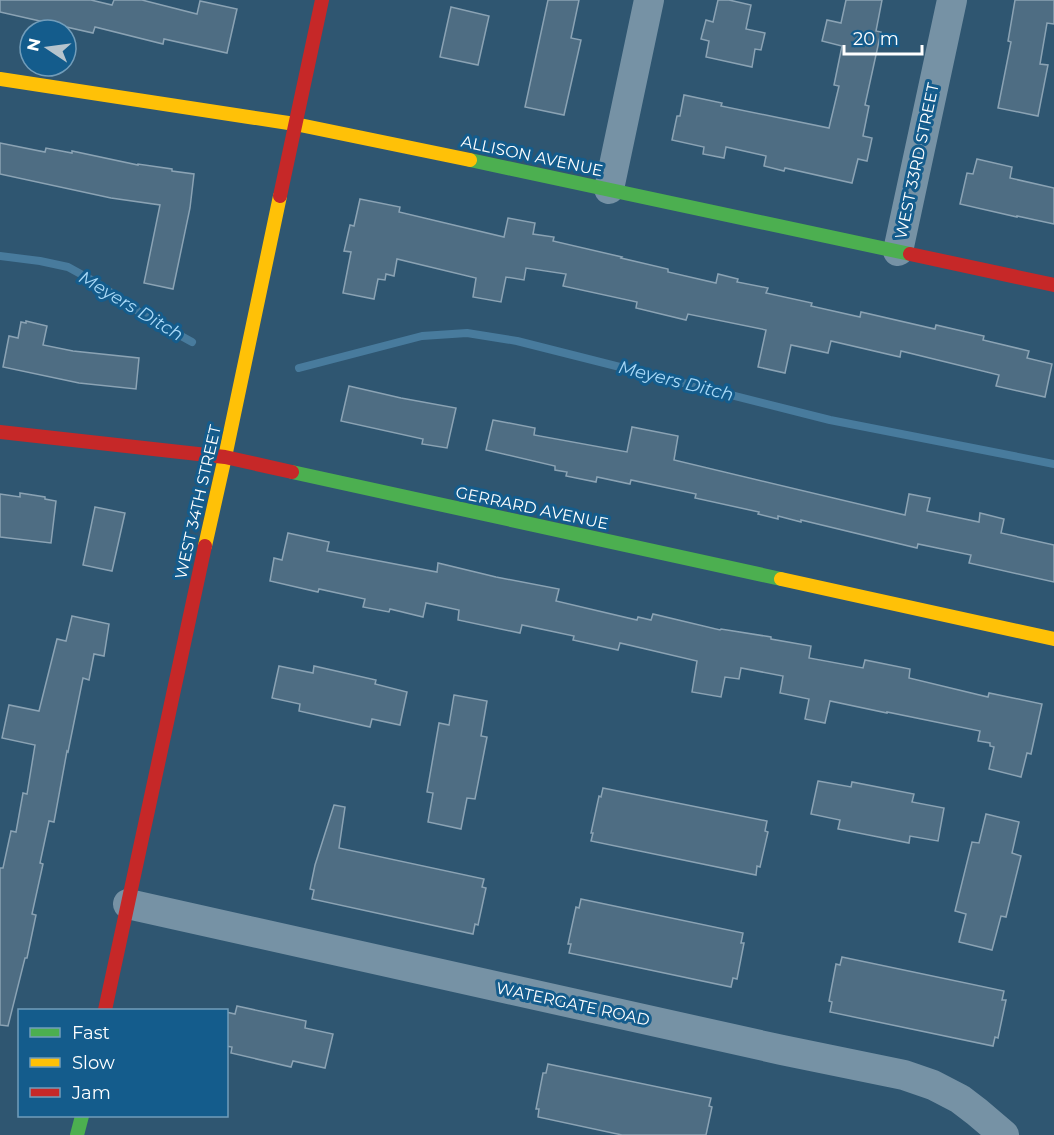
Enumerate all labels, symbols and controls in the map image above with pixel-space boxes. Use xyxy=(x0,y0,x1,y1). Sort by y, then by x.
north arrow xyxy=(18,18,78,78)
scale bar xyxy=(844,18,922,56)
text: 20 m xyxy=(853,28,899,50)
text: N xyxy=(23,36,45,53)
street label: WEST 33RD STREET xyxy=(891,80,943,241)
street label: ALLISON AVENUE xyxy=(459,132,605,180)
water label: Meyers Ditch xyxy=(75,266,187,346)
water label: Meyers Ditch xyxy=(616,356,736,406)
street label: WEST 34TH STREET xyxy=(171,422,225,581)
street label: GERRARD AVENUE xyxy=(454,483,610,533)
street label: WATERGATE ROAD xyxy=(495,978,651,1030)
legend xyxy=(18,1009,228,1117)
text: Fast xyxy=(72,1022,110,1044)
text: Slow xyxy=(72,1052,115,1074)
text: Jam xyxy=(71,1082,111,1104)

